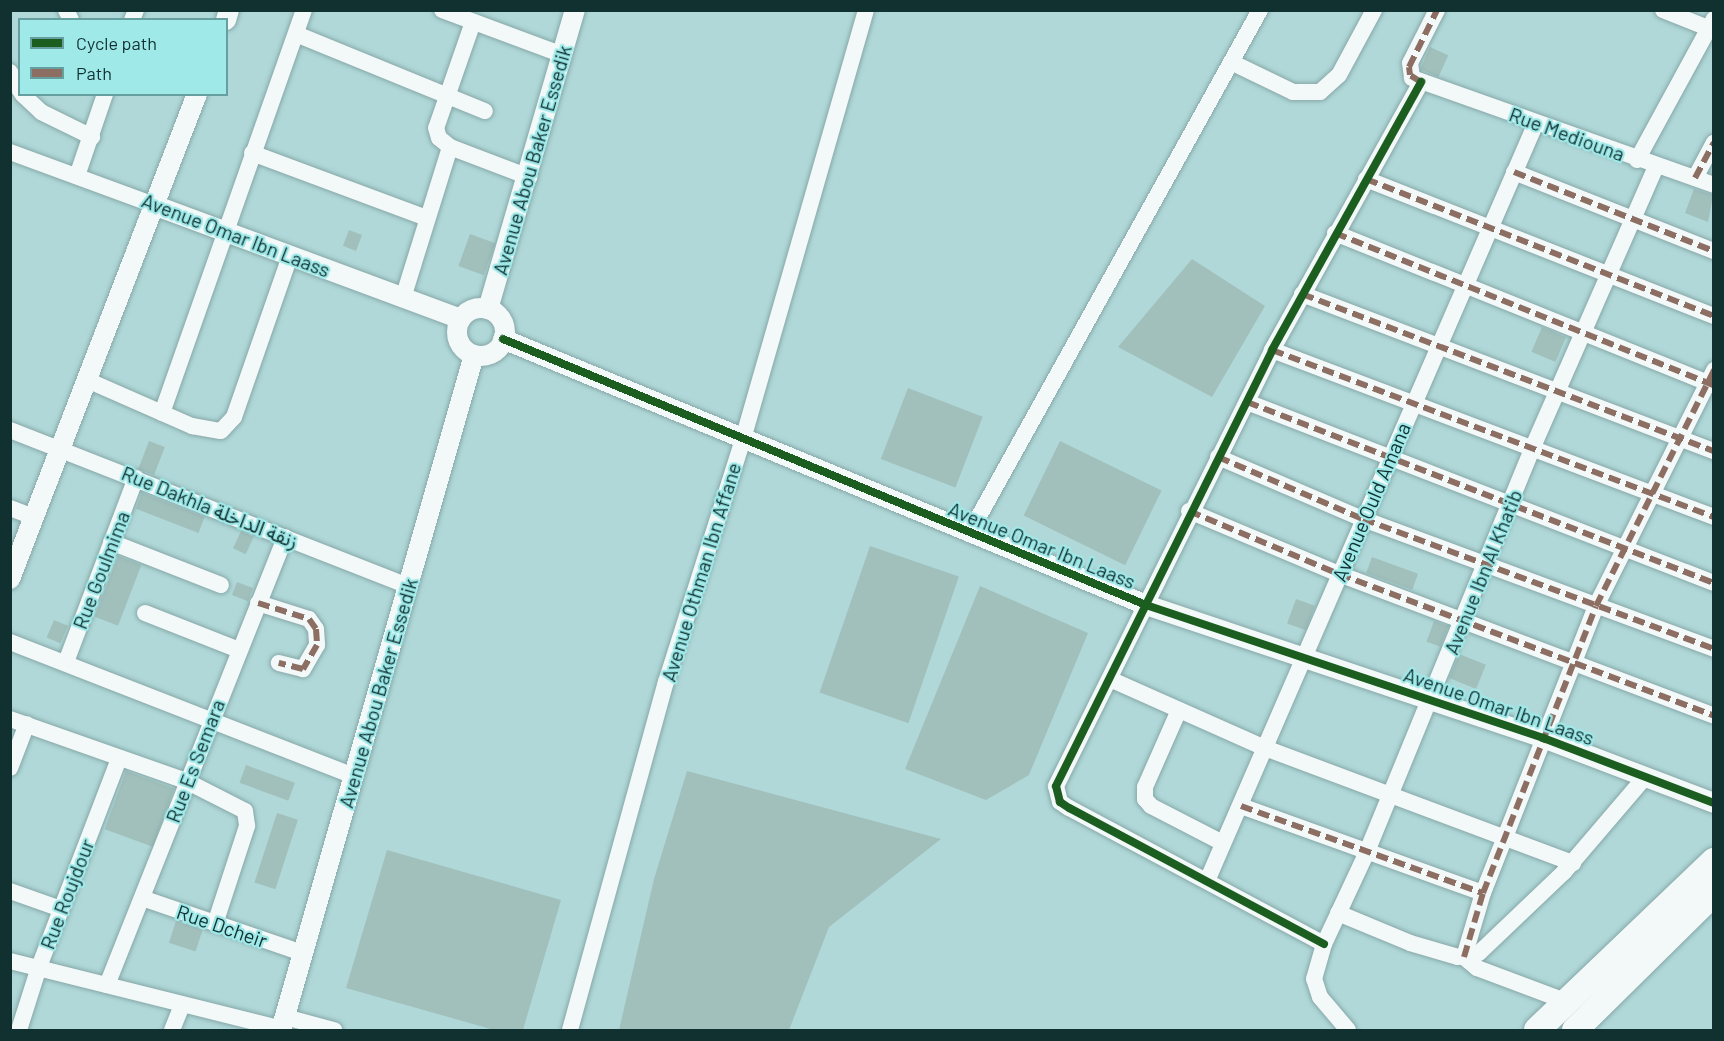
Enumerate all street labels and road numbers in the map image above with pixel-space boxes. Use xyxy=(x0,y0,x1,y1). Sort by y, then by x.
street label: Avenue Abou Baker Essedik xyxy=(488,42,576,278)
street label: Rue Mediouna xyxy=(1506,102,1628,166)
street label: Avenue Omar Ibn Laass xyxy=(139,188,333,282)
street label: Avenue Ould Amana xyxy=(1327,419,1415,585)
street label: Avenue Othman Ibn Affane xyxy=(656,460,746,684)
street label: Rue Dakhla زنقة الداخلة xyxy=(118,461,302,553)
street label: Avenue Ibn Al Khatib xyxy=(1439,486,1527,658)
street label: Avenue Omar Ibn Laass xyxy=(945,496,1139,594)
street label: Rue Goulmima xyxy=(67,508,135,632)
street label: Avenue Abou Baker Essedik xyxy=(334,575,422,811)
street label: Avenue Omar Ibn Laass xyxy=(1401,662,1597,750)
street label: Rue Es Semara xyxy=(161,696,229,826)
street label: Rue Roujdour xyxy=(35,835,99,953)
street label: Rue Dcheir xyxy=(174,899,270,953)

